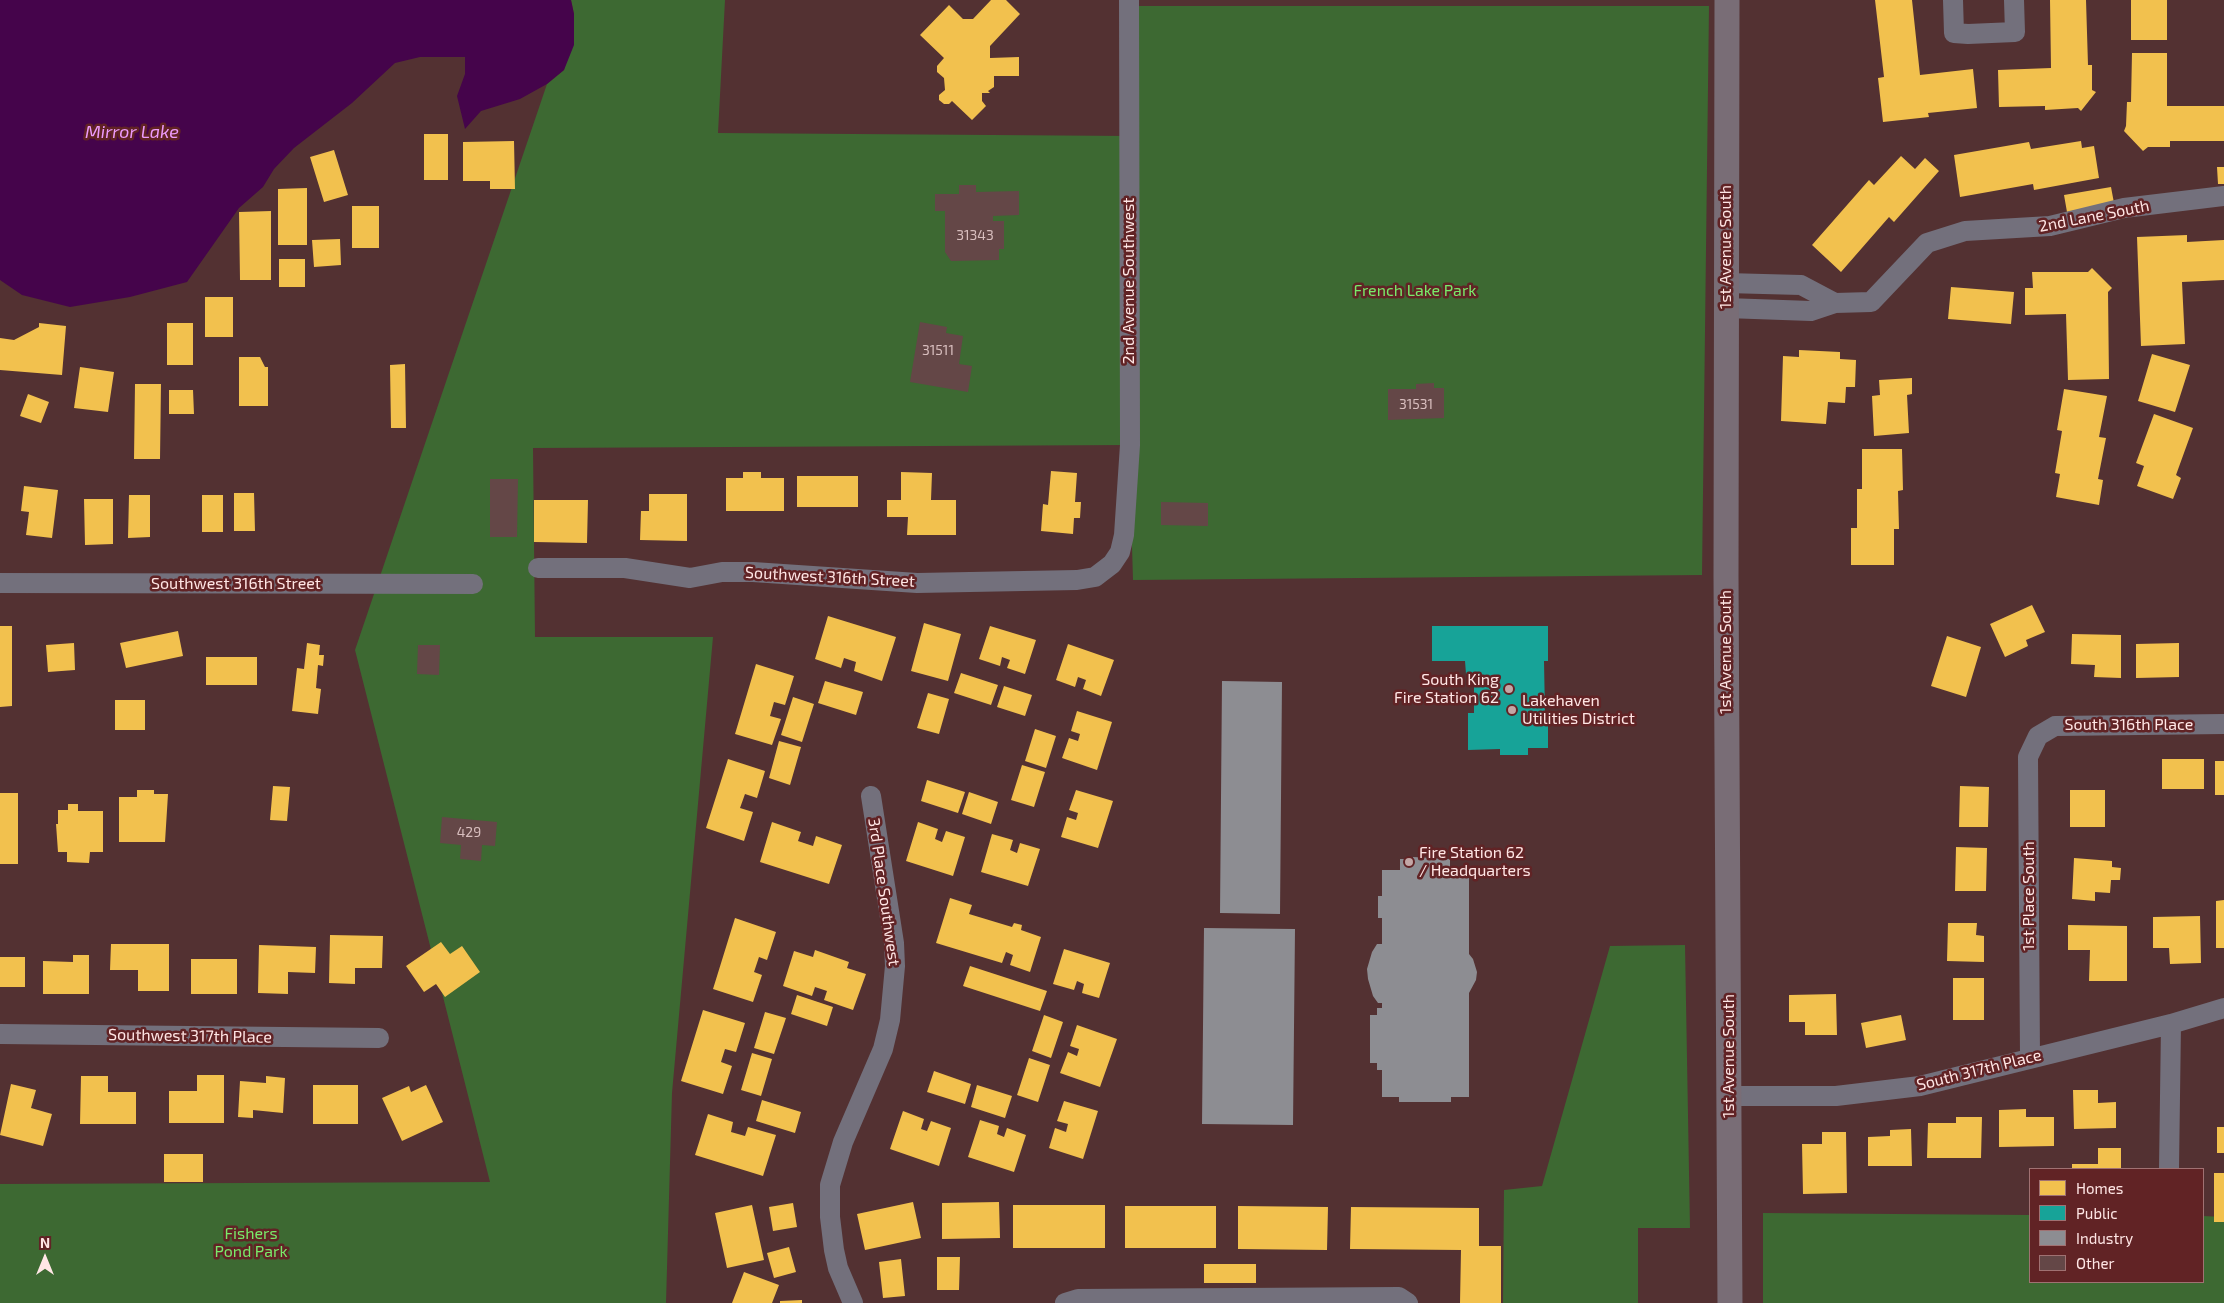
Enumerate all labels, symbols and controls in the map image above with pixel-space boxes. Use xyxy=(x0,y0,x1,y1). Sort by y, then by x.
water label: Mirror Lake xyxy=(85,121,179,143)
street label: 1st Avenue South xyxy=(1716,185,1736,309)
street label: 2nd Lane South xyxy=(2037,196,2151,236)
street label: 2nd Avenue Southwest xyxy=(1119,198,1139,364)
house number: 31343 xyxy=(956,227,994,243)
park label: French Lake Park xyxy=(1354,281,1476,301)
house number: 31511 xyxy=(922,342,954,358)
house number: 31531 xyxy=(1399,396,1433,412)
street label: Southwest 316th Street xyxy=(745,563,915,591)
street label: Southwest 316th Street xyxy=(151,574,321,594)
street label: 1st Avenue South xyxy=(1716,590,1736,714)
place label: South King Fire Station 62 xyxy=(1394,670,1499,708)
marker: South King Fire Station 62 xyxy=(1503,683,1515,695)
place label: Lakehaven Utilities District xyxy=(1522,691,1635,729)
marker: Lakehaven Utilities District xyxy=(1506,704,1518,716)
street label: South 316th Place xyxy=(2065,715,2193,735)
street label: 3rd Place Southwest xyxy=(864,817,904,967)
house number: 429 xyxy=(457,824,481,840)
street label: 1st Place South xyxy=(2019,841,2039,951)
place label: Fire Station 62 / Headquarters xyxy=(1419,843,1531,881)
marker: Fire Station 62 / Headquarters xyxy=(1403,856,1415,868)
street label: 1st Avenue South xyxy=(1719,994,1739,1118)
street label: Southwest 317th Place xyxy=(108,1025,272,1047)
street label: South 317th Place xyxy=(1915,1045,2043,1095)
legend xyxy=(2029,1168,2204,1283)
text: Homes xyxy=(2076,1179,2123,1197)
text: Public xyxy=(2076,1204,2117,1222)
park label: Fishers Pond Park xyxy=(214,1224,288,1262)
text: Industry xyxy=(2076,1229,2133,1247)
north arrow xyxy=(20,1233,70,1283)
text: N xyxy=(40,1234,50,1251)
text: Other xyxy=(2076,1254,2115,1272)

